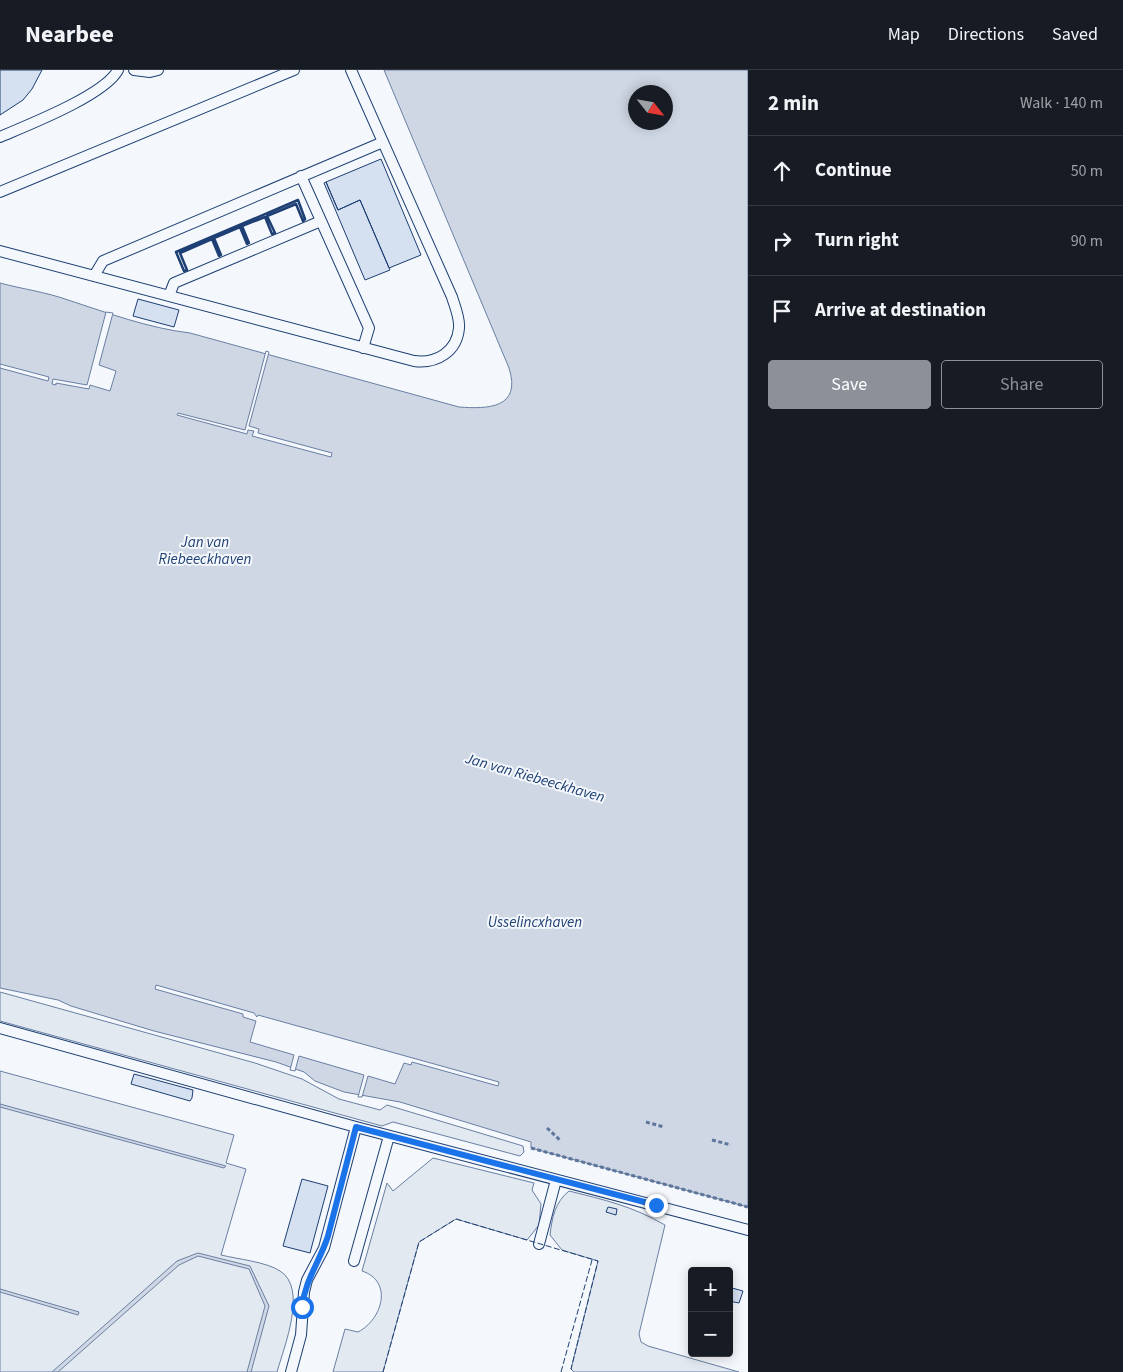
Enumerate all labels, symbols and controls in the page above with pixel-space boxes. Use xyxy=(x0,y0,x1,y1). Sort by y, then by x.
text: Nearbee xyxy=(25,17,114,52)
text: Map xyxy=(888,22,920,47)
text: Directions xyxy=(948,22,1024,47)
text: Saved xyxy=(1052,22,1098,47)
north arrow xyxy=(628,85,673,130)
text: 2 min xyxy=(768,88,819,118)
text: Walk · 140 m xyxy=(1020,92,1103,114)
icon: ahead xyxy=(768,157,796,185)
text: Continue xyxy=(815,157,892,184)
text: 50 m xyxy=(1071,160,1103,182)
icon: right xyxy=(768,227,796,255)
text: Turn right xyxy=(815,227,899,254)
text: 90 m xyxy=(1071,230,1103,252)
icon: arrive xyxy=(768,297,796,325)
text: Arrive at destination xyxy=(815,297,986,324)
button: Save xyxy=(768,360,931,409)
button: Share xyxy=(941,360,1103,409)
water label: Jan van Riebeeckhaven xyxy=(159,532,252,570)
water label: Jan van Riebeeckhaven xyxy=(462,748,607,808)
water label: Usselincxhaven xyxy=(488,912,582,933)
route end xyxy=(645,1194,668,1217)
map controls xyxy=(688,1267,733,1357)
button: + xyxy=(688,1267,733,1312)
route start xyxy=(291,1296,314,1319)
button: − xyxy=(688,1312,733,1357)

